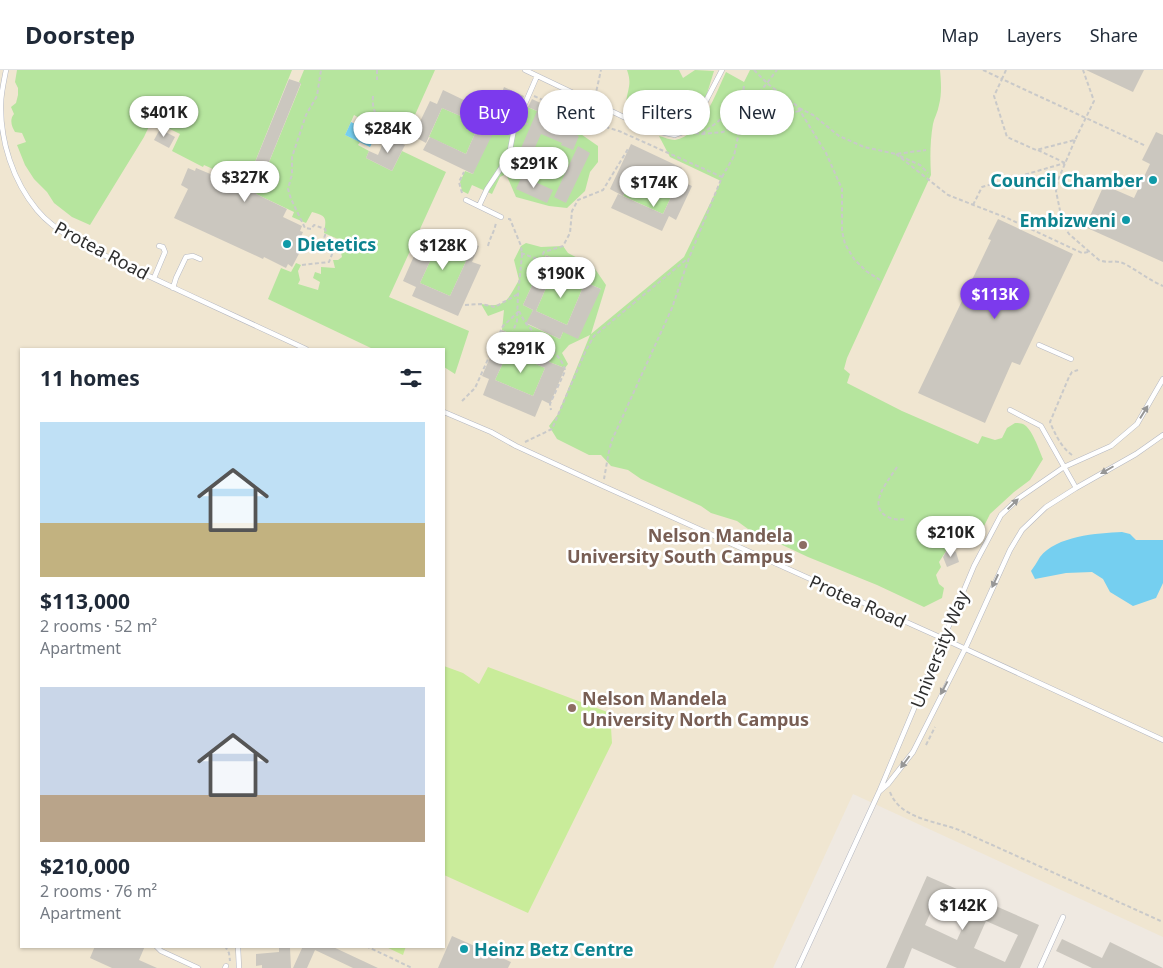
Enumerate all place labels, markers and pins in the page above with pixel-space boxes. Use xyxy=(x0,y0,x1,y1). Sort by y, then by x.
pin: $401K xyxy=(129,96,199,138)
pin: $284K xyxy=(353,112,423,154)
pin: $291K xyxy=(499,146,569,189)
pin: $327K xyxy=(210,160,280,203)
pin: $174K xyxy=(619,166,689,208)
place label: Council Chamber xyxy=(990,168,1143,192)
marker: Council Chamber xyxy=(1147,174,1159,186)
place label: Embizweni xyxy=(1020,208,1116,232)
marker: Embizweni xyxy=(1120,214,1132,226)
pin: $128K xyxy=(408,228,478,271)
place label: Dietetics xyxy=(297,232,376,256)
marker: Dietetics xyxy=(281,238,293,250)
pin: $190K xyxy=(526,256,596,299)
pin: $113K xyxy=(960,278,1030,320)
pin: $291K xyxy=(486,332,556,374)
pin: $210K xyxy=(916,516,986,558)
place label: Nelson Mandela University South Campus xyxy=(567,523,793,568)
marker: Nelson Mandela University South Campus xyxy=(797,539,809,551)
place label: Nelson Mandela University North Campus xyxy=(582,686,809,731)
marker: Nelson Mandela University North Campus xyxy=(566,702,578,714)
pin: $142K xyxy=(928,888,998,931)
place label: Heinz Betz Centre xyxy=(474,937,633,961)
marker: Heinz Betz Centre xyxy=(458,943,470,955)

